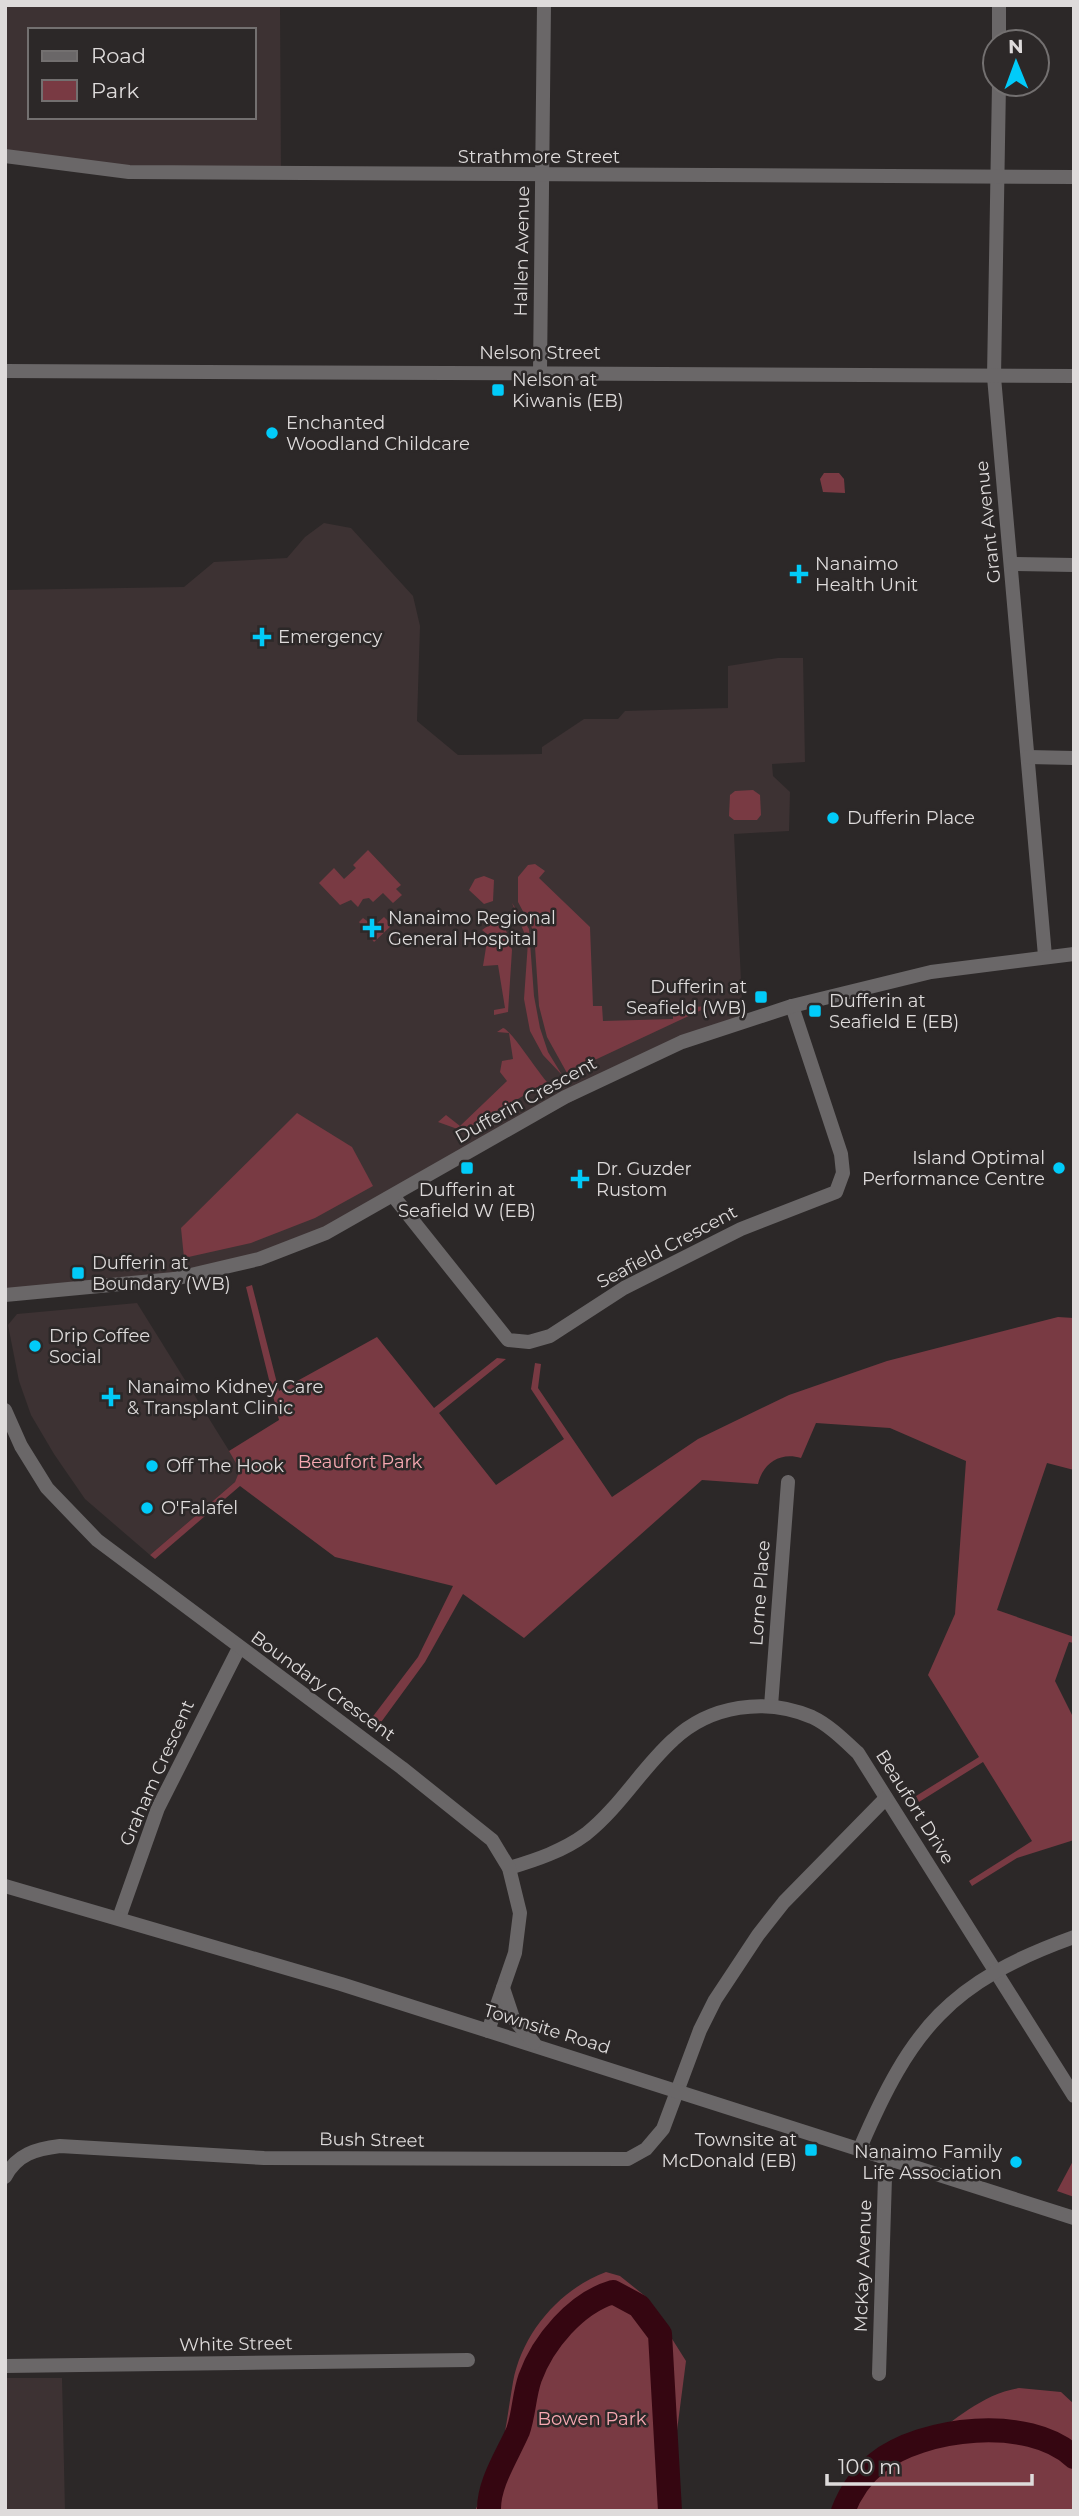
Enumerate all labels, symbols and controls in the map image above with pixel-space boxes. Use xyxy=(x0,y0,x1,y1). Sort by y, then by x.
legend xyxy=(28,28,256,119)
north arrow xyxy=(981,28,1051,98)
text: N xyxy=(1008,35,1024,58)
text: Road xyxy=(91,43,146,68)
text: Park xyxy=(91,78,139,103)
street label: Strathmore Street xyxy=(458,146,620,168)
street label: Hallen Avenue xyxy=(510,185,534,316)
street label: Nelson Street xyxy=(479,342,601,364)
place label: Nelson at Kiwanis (EB) xyxy=(512,369,624,412)
marker: Nelson at Kiwanis (EB) xyxy=(490,382,506,398)
place label: Enchanted Woodland Childcare xyxy=(286,412,470,455)
marker: Enchanted Woodland Childcare xyxy=(264,425,280,441)
street label: Grant Avenue xyxy=(971,459,1005,584)
place label: Nanaimo Health Unit xyxy=(815,553,918,596)
marker: Nanaimo Health Unit xyxy=(789,564,809,584)
place label: Emergency xyxy=(278,626,382,648)
marker: Emergency xyxy=(252,627,272,647)
place label: Dufferin Place xyxy=(847,807,975,829)
marker: Dufferin Place xyxy=(825,810,841,826)
place label: Nanaimo Regional General Hospital xyxy=(388,907,556,950)
marker: Nanaimo Regional General Hospital xyxy=(362,918,382,938)
place label: Dufferin at Seafield (WB) xyxy=(626,976,747,1019)
marker: Dufferin at Seafield (WB) xyxy=(753,989,769,1005)
place label: Dufferin at Seafield E (EB) xyxy=(829,990,959,1033)
marker: Dufferin at Seafield E (EB) xyxy=(807,1003,823,1019)
street label: Dufferin Crescent xyxy=(451,1052,601,1148)
place label: Island Optimal Performance Centre xyxy=(862,1147,1045,1190)
place label: Dr. Guzder Rustom xyxy=(596,1158,692,1201)
marker: Dufferin at Seafield W (EB) xyxy=(459,1160,475,1176)
marker: Island Optimal Performance Centre xyxy=(1051,1160,1067,1176)
marker: Dr. Guzder Rustom xyxy=(570,1169,590,1189)
place label: Dufferin at Seafield W (EB) xyxy=(398,1179,536,1222)
street label: Seafield Crescent xyxy=(593,1201,741,1293)
place label: Dufferin at Boundary (WB) xyxy=(92,1252,231,1295)
marker: Dufferin at Boundary (WB) xyxy=(70,1265,86,1281)
place label: Drip Coffee Social xyxy=(49,1325,150,1368)
marker: Drip Coffee Social xyxy=(27,1338,43,1354)
place label: Nanaimo Kidney Care & Transplant Clinic xyxy=(127,1376,323,1419)
marker: Nanaimo Kidney Care & Transplant Clinic xyxy=(101,1387,121,1407)
park label: Beaufort Park xyxy=(298,1451,423,1473)
place label: Off The Hook xyxy=(166,1455,284,1477)
marker: Off The Hook xyxy=(144,1458,160,1474)
place label: O'Falafel xyxy=(161,1497,238,1519)
marker: O'Falafel xyxy=(139,1500,155,1516)
street label: Lorne Place xyxy=(745,1539,775,1647)
street label: Boundary Crescent xyxy=(246,1626,400,1746)
street label: Graham Crescent xyxy=(115,1697,199,1849)
street label: Beaufort Drive xyxy=(871,1746,959,1868)
street label: Townsite Road xyxy=(481,1999,613,2059)
street label: Bush Street xyxy=(319,2128,425,2152)
place label: Townsite at McDonald (EB) xyxy=(662,2129,797,2172)
place label: Nanaimo Family Life Association xyxy=(854,2141,1002,2184)
marker: Townsite at McDonald (EB) xyxy=(803,2142,819,2158)
marker: Nanaimo Family Life Association xyxy=(1008,2154,1024,2170)
street label: McKay Avenue xyxy=(850,2199,876,2333)
street label: White Street xyxy=(179,2332,293,2356)
park label: Bowen Park xyxy=(537,2408,647,2430)
scale bar xyxy=(827,2442,1032,2486)
text: 100 m xyxy=(838,2454,901,2479)

